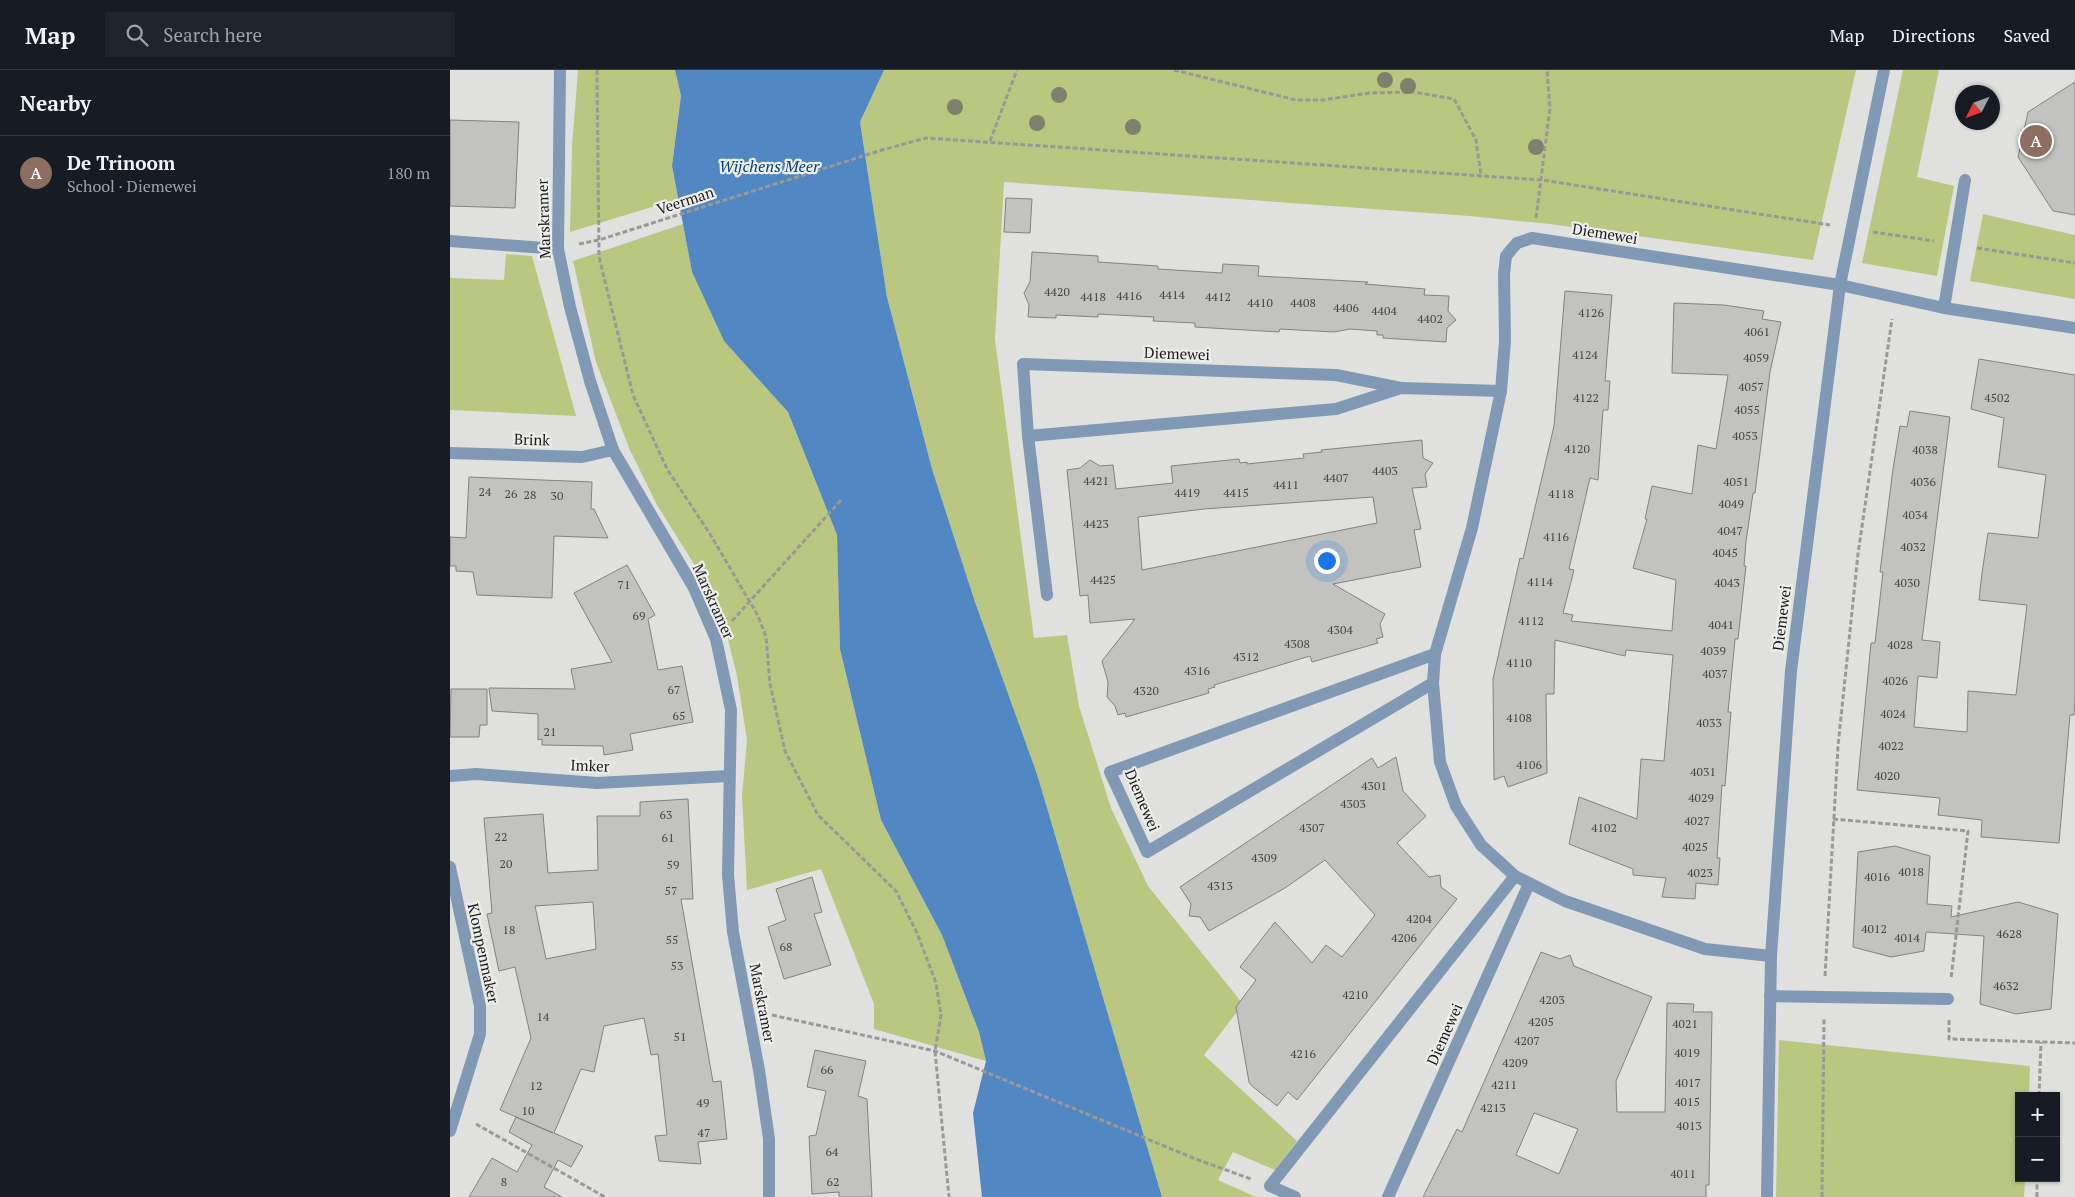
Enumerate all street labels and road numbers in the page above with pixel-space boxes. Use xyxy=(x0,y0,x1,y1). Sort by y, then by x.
street label: Marskramer xyxy=(532,178,554,259)
street label: Veerman xyxy=(654,181,716,219)
street label: Diemewei xyxy=(1571,218,1639,248)
street label: Diemewei xyxy=(1144,342,1210,364)
street label: Brink xyxy=(514,428,551,450)
street label: Marskramer xyxy=(689,560,740,642)
street label: Diemewei xyxy=(1767,584,1795,652)
street label: Imker xyxy=(570,754,610,776)
street label: Diemewei xyxy=(1121,766,1165,834)
street label: Klompenmaker xyxy=(464,901,504,1005)
street label: Marskramer xyxy=(746,962,781,1044)
street label: Diemewei xyxy=(1421,1000,1467,1068)

